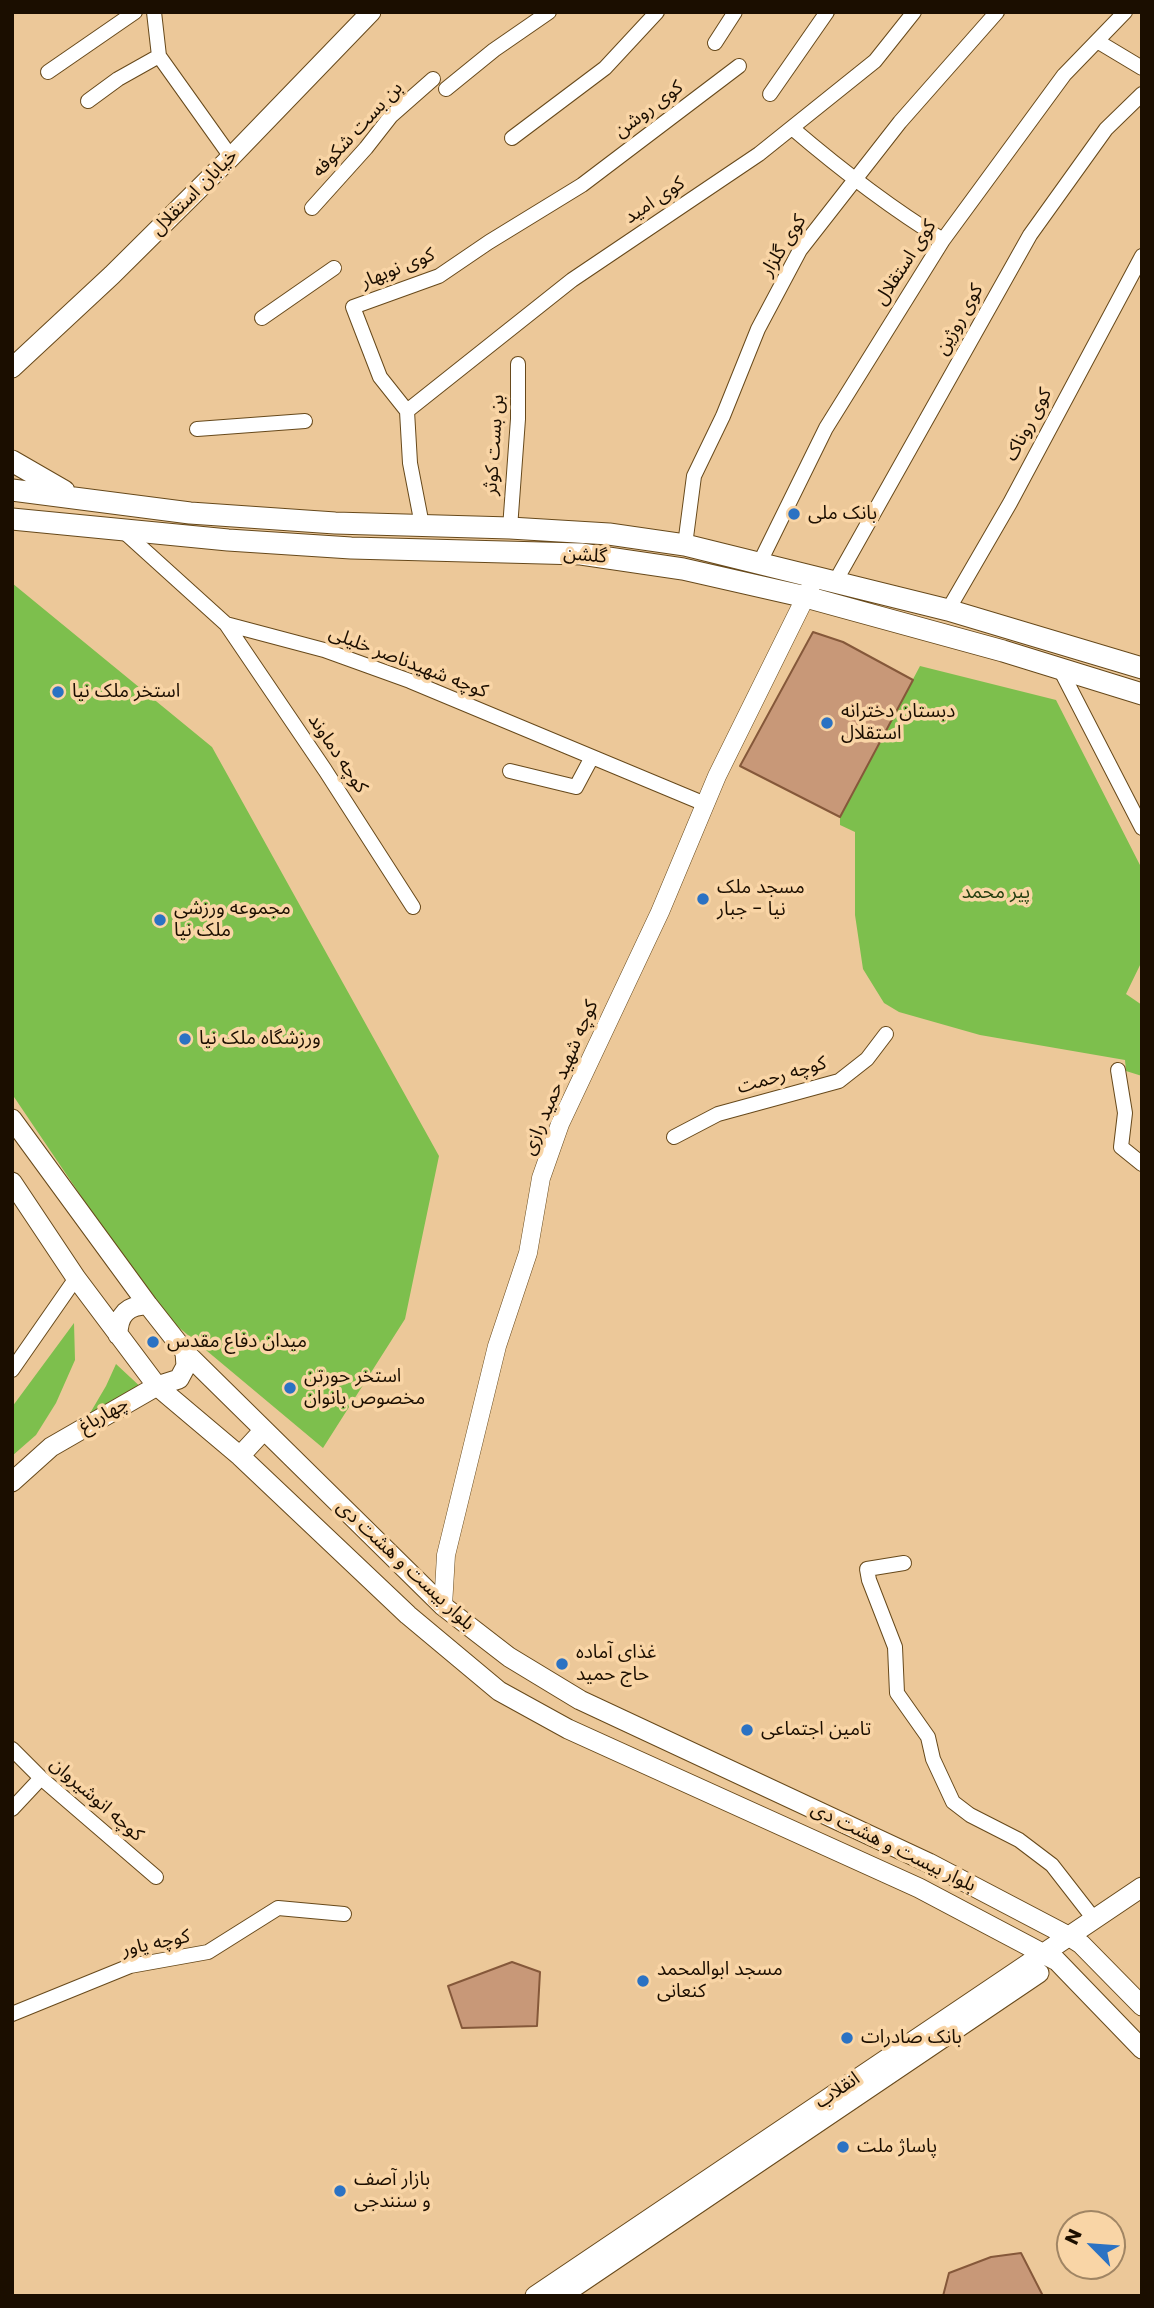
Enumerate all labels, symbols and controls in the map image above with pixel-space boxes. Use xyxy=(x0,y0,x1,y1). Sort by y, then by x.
street label: بن بست شکوفه xyxy=(308,77,408,183)
street label: کوی روشن xyxy=(610,77,688,143)
street label: خیابان استقلال xyxy=(147,145,243,241)
street label: کوی امید xyxy=(620,173,690,229)
street label: کوی گلزار xyxy=(756,211,812,281)
street label: کوی استقلال xyxy=(870,216,942,310)
street label: کوی نوبهار xyxy=(358,244,438,294)
street label: کوی روژین xyxy=(931,280,989,360)
street label: کوی روناک xyxy=(1000,385,1058,465)
street label: بن بست کوثر xyxy=(480,394,510,496)
place label: بانک ملی xyxy=(808,503,877,525)
marker: بانک ملی xyxy=(786,506,802,522)
street label: گلشن xyxy=(562,543,608,569)
street label: کوچه شهیدناصر خلیلی xyxy=(325,622,491,704)
place label: استخر ملک نیا xyxy=(72,681,180,703)
marker: استخر ملک نیا xyxy=(50,684,66,700)
place label: دبستان دخترانه استقلال xyxy=(841,701,955,745)
street label: کوچه دماوند xyxy=(302,710,372,798)
marker: دبستان دخترانه استقلال xyxy=(819,715,835,731)
place label: مسجد ملک نیا - جبار xyxy=(717,877,805,921)
park label: پیر محمد xyxy=(962,882,1030,904)
marker: مسجد ملک نیا - جبار xyxy=(695,891,711,907)
place label: مجموعه ورزشی ملک نیا xyxy=(174,898,291,942)
marker: مجموعه ورزشی ملک نیا xyxy=(152,912,168,928)
street label: کوچه شهید حمید رازی xyxy=(518,997,604,1159)
place label: ورزشگاه ملک نیا xyxy=(199,1028,321,1050)
marker: ورزشگاه ملک نیا xyxy=(177,1031,193,1047)
street label: کوچه رحمت xyxy=(735,1052,829,1100)
place label: میدان دفاع مقدس xyxy=(167,1331,307,1353)
marker: میدان دفاع مقدس xyxy=(145,1334,161,1350)
place label: استخر حورتن مخصوص بانوان xyxy=(304,1366,425,1410)
marker: استخر حورتن مخصوص بانوان xyxy=(282,1380,298,1396)
street label: چهارباغ xyxy=(75,1393,133,1439)
street label: بلوار بیست و هشت دی xyxy=(331,1496,479,1636)
place label: غذای آماده حاج حمید xyxy=(576,1642,656,1686)
marker: غذای آماده حاج حمید xyxy=(554,1656,570,1672)
place label: تامین اجتماعی xyxy=(761,1719,871,1741)
marker: تامین اجتماعی xyxy=(739,1722,755,1738)
street label: کوچه انوشیروان xyxy=(45,1753,147,1847)
street label: بلوار بیست و هشت دی xyxy=(807,1798,979,1898)
street label: کوچه یاور xyxy=(120,1926,192,1962)
place label: مسجد ابوالمحمد کنعانی xyxy=(657,1959,783,2003)
marker: مسجد ابوالمحمد کنعانی xyxy=(635,1973,651,1989)
place label: بانک صادرات xyxy=(861,2027,962,2049)
marker: بانک صادرات xyxy=(839,2030,855,2046)
street label: انقلاب xyxy=(811,2068,865,2114)
place label: پاساژ ملت xyxy=(857,2136,937,2158)
marker: پاساژ ملت xyxy=(835,2139,851,2155)
place label: بازار آصف و سنندجی xyxy=(354,2169,431,2213)
marker: بازار آصف و سنندجی xyxy=(332,2183,348,2199)
north arrow xyxy=(1056,2210,1126,2280)
text: N xyxy=(1058,2225,1089,2249)

